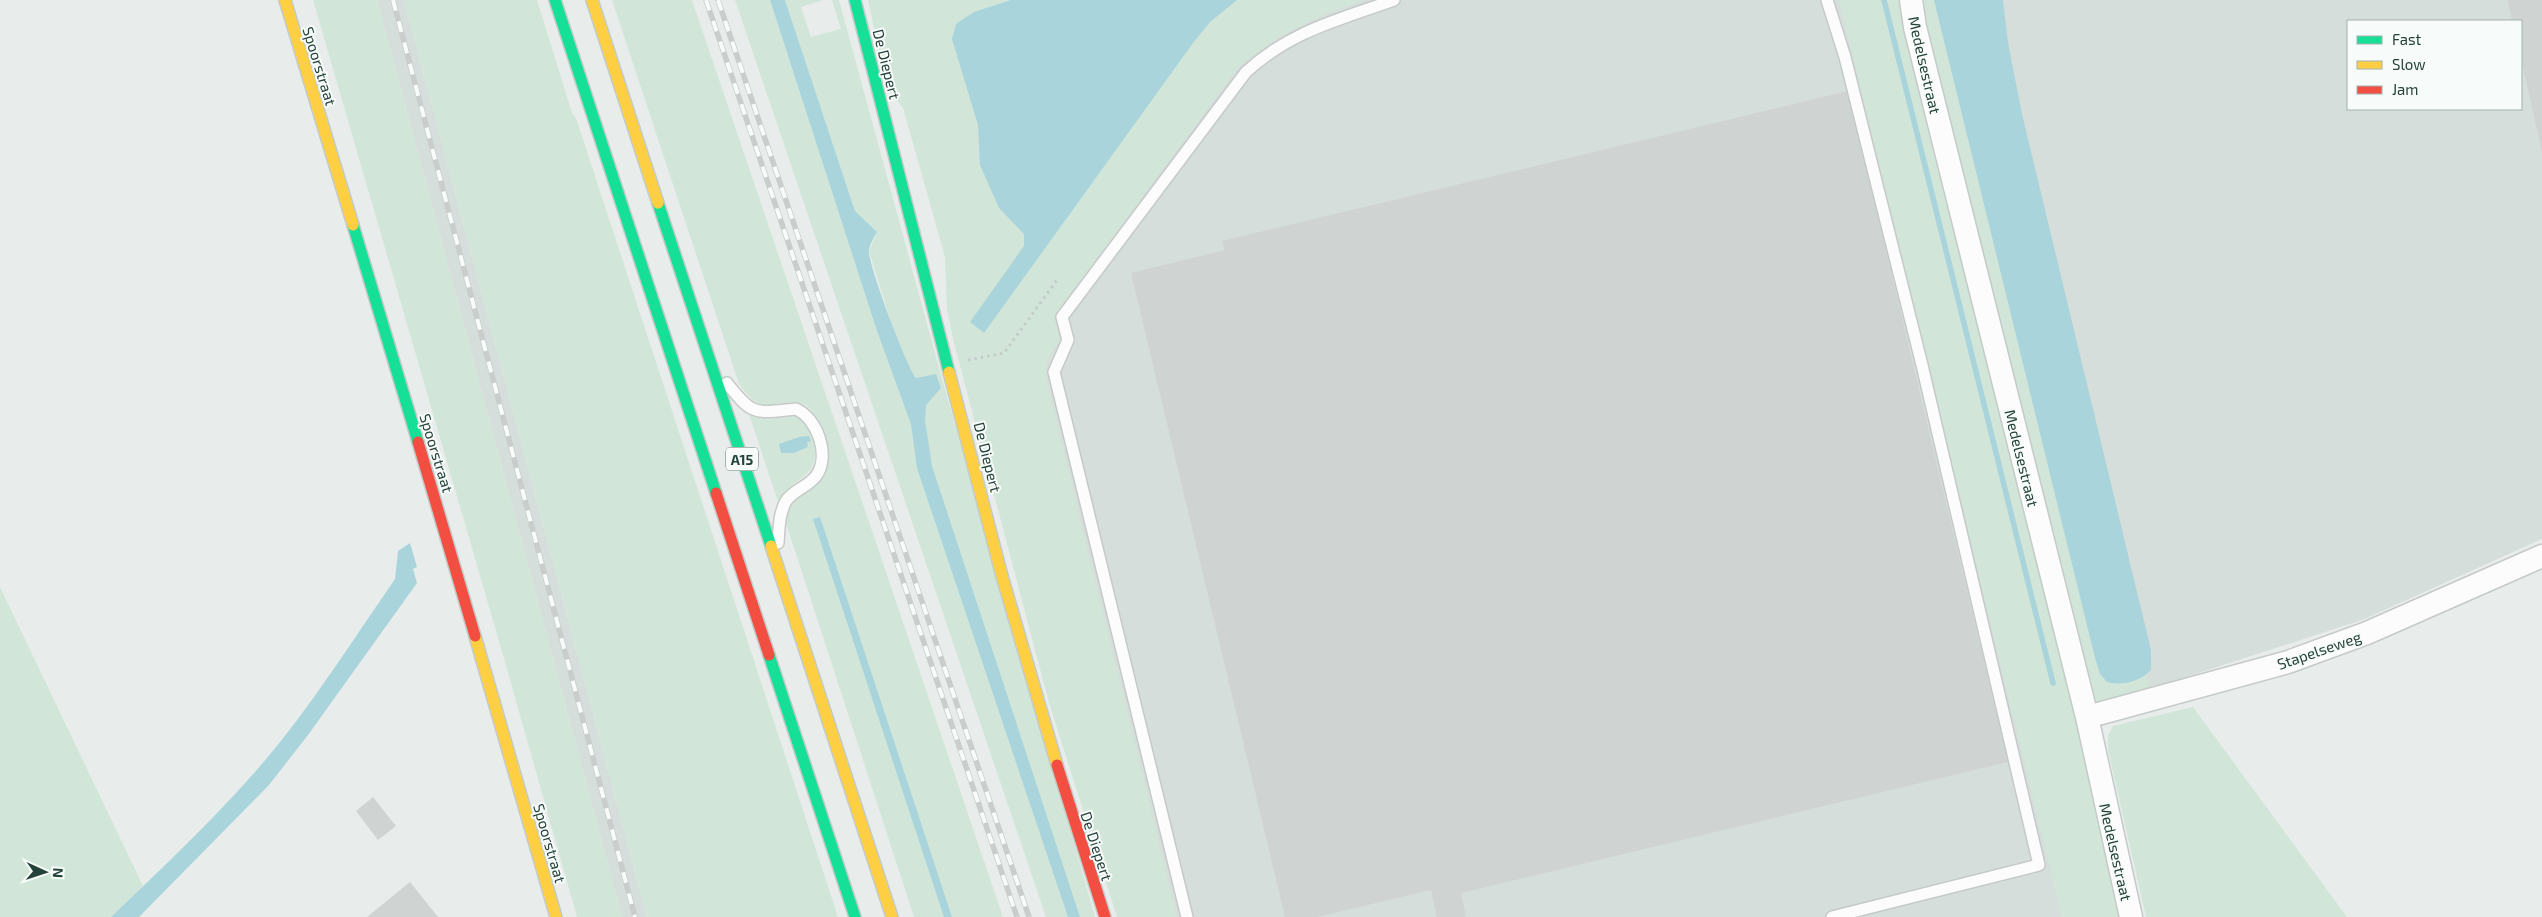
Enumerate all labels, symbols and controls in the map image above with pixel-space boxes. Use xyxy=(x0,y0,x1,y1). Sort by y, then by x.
street label: Medelsestraat xyxy=(1905,14,1945,116)
legend xyxy=(2347,20,2522,110)
street label: Spoorstraat xyxy=(299,24,341,108)
street label: De Diepert xyxy=(870,27,904,101)
text: Fast xyxy=(2392,30,2422,48)
text: Slow xyxy=(2392,55,2426,73)
text: Jam xyxy=(2392,80,2418,98)
street label: Medelsestraat xyxy=(2001,408,2043,509)
street label: Spoorstraat xyxy=(416,411,458,495)
street label: De Diepert xyxy=(971,420,1005,494)
road number: A15 xyxy=(726,448,758,470)
street label: Stapelseweg xyxy=(2275,627,2364,673)
street label: Spoorstraat xyxy=(530,801,570,885)
street label: Medelsestraat xyxy=(2096,801,2136,903)
street label: De Diepert xyxy=(1077,809,1117,883)
north arrow xyxy=(20,847,70,897)
text: N xyxy=(50,867,67,878)

